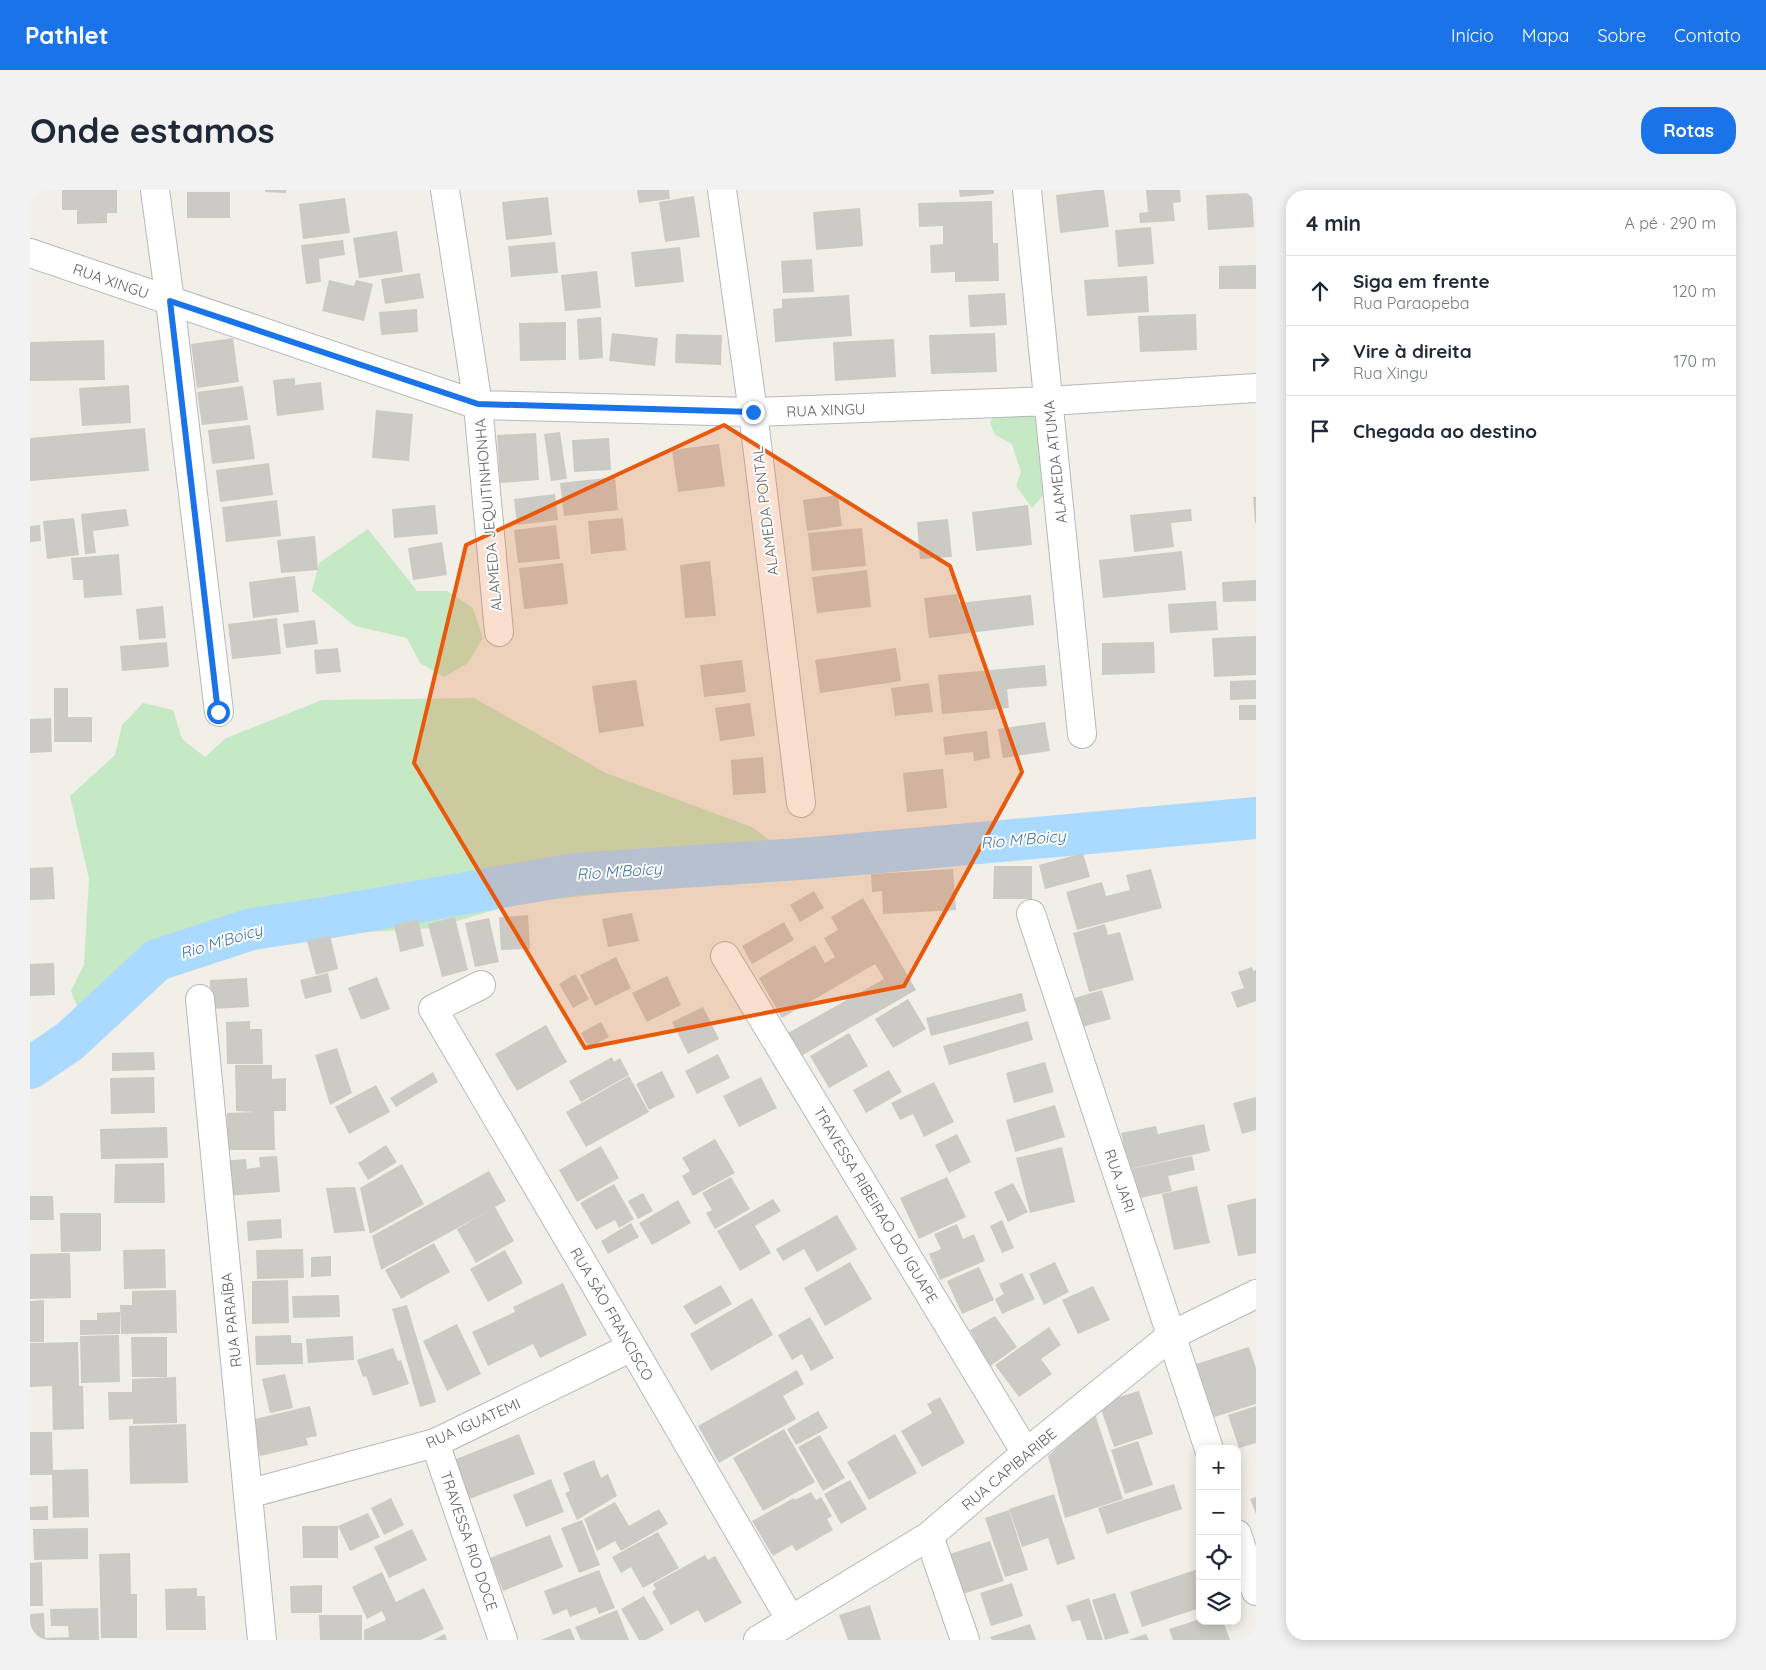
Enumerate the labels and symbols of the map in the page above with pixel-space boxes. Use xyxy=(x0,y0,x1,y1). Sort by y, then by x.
street label: RUA XINGU xyxy=(70,259,152,303)
street label: RUA XINGU xyxy=(786,399,866,421)
street label: ALAMEDA ATUMA xyxy=(1039,399,1071,524)
route end xyxy=(742,401,765,424)
street label: ALAMEDA JEQUITINHONHA xyxy=(470,418,506,612)
street label: ALAMEDA PONTAL xyxy=(748,445,782,577)
route start xyxy=(207,701,230,724)
water label: Rio M'Boicy xyxy=(980,825,1067,853)
water label: Rio M'Boicy xyxy=(576,858,663,884)
water label: Rio M'Boicy xyxy=(177,919,266,963)
street label: TRAVESSA RIBEIRAO DO IGUAPE xyxy=(810,1103,942,1307)
street label: RUA JARI xyxy=(1100,1147,1140,1215)
street label: RUA SÃO FRANCISCO xyxy=(566,1244,658,1384)
street label: RUA PARAÍBA xyxy=(217,1271,245,1368)
street label: RUA IGUATEMI xyxy=(423,1394,523,1452)
street label: RUA CAPIBARIBE xyxy=(958,1424,1060,1514)
street label: TRAVESSA RIO DOCE xyxy=(436,1469,502,1613)

